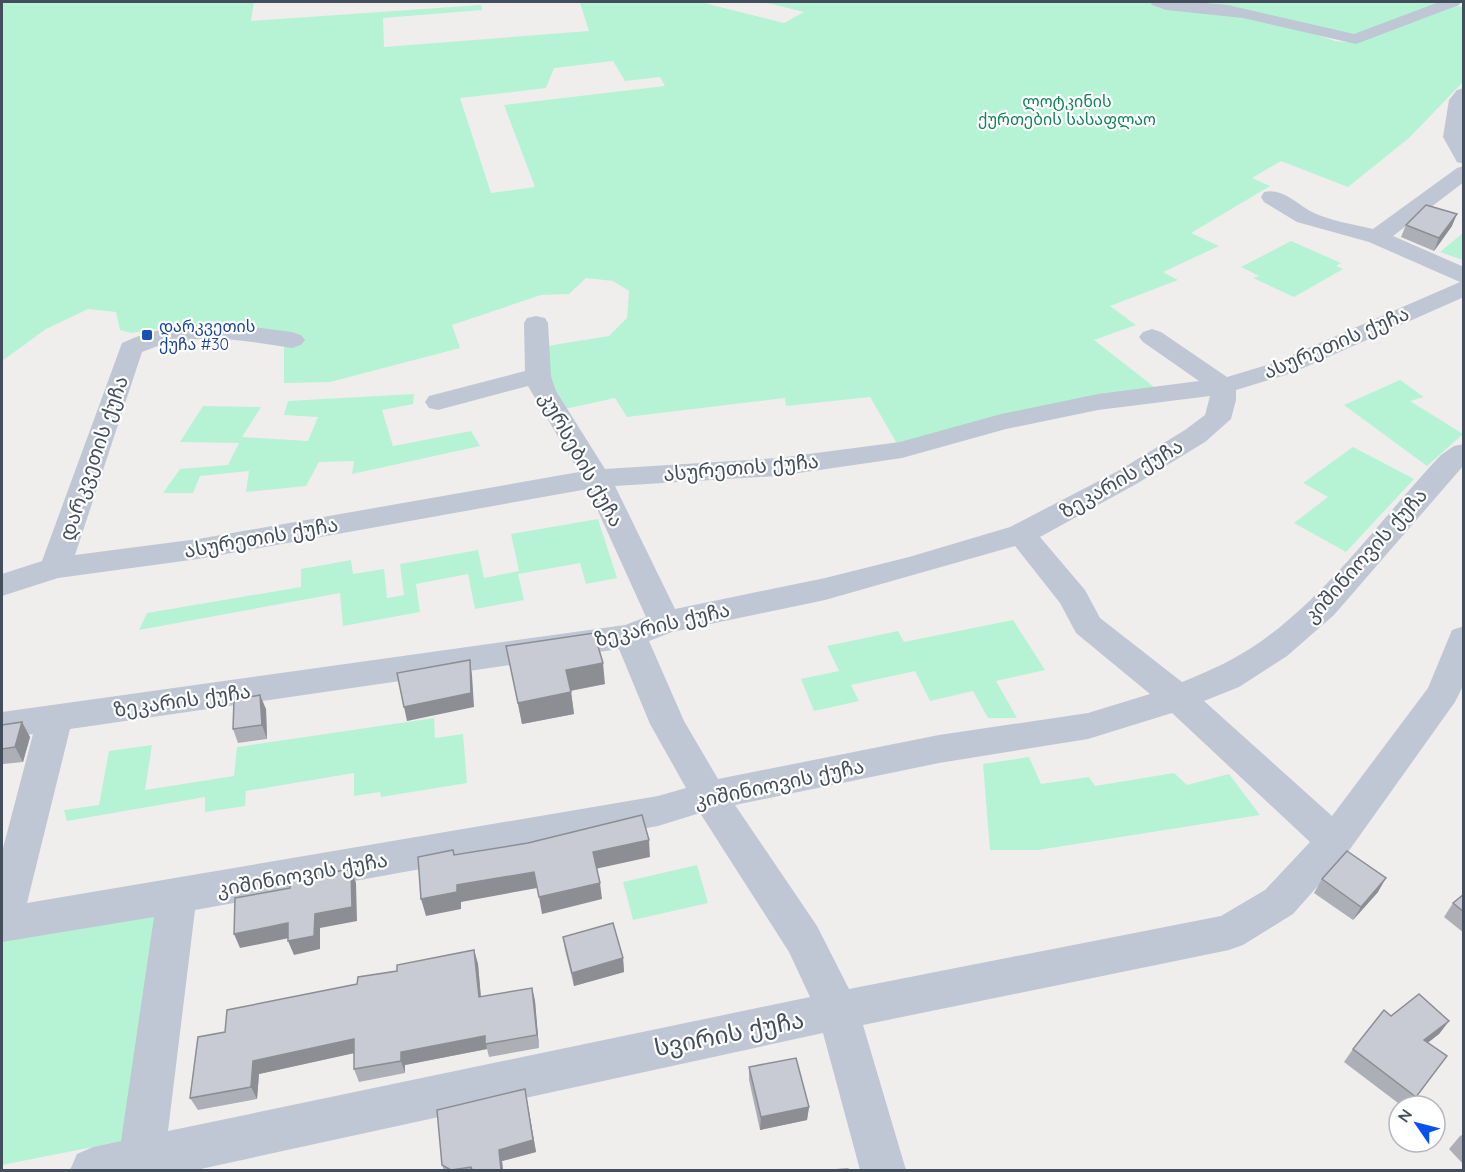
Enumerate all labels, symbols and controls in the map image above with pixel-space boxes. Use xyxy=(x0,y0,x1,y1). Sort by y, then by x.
park label: ლოტკინის ქურთების სასაფლაო xyxy=(978,91,1156,130)
street label: ასურეთის ქუჩა xyxy=(1259,300,1413,384)
place label: დარკვეთის ქუჩა #30 xyxy=(159,316,255,354)
marker: დარკვეთის ქუჩა #30 xyxy=(140,328,154,342)
street label: დარკვეთის ქუჩა xyxy=(53,372,134,544)
street label: კურსების ქუჩა xyxy=(535,387,629,531)
street label: ზეკარის ქუჩა xyxy=(1055,433,1187,523)
street label: ასურეთის ქუჩა xyxy=(662,448,820,486)
street label: კიშინიოვის ქუჩა xyxy=(1298,482,1432,628)
street label: ასურეთის ქუჩა xyxy=(182,511,340,563)
street label: ზეკარის ქუჩა xyxy=(592,596,732,652)
street label: ზეკარის ქუჩა xyxy=(112,678,252,722)
street label: კიშინიოვის ქუჩა xyxy=(692,753,866,813)
street label: კიშინიოვის ქუჩა xyxy=(215,847,389,901)
street label: სვირის ქუჩა xyxy=(652,1004,806,1062)
north arrow xyxy=(1387,1094,1447,1154)
text: N xyxy=(1393,1105,1416,1126)

